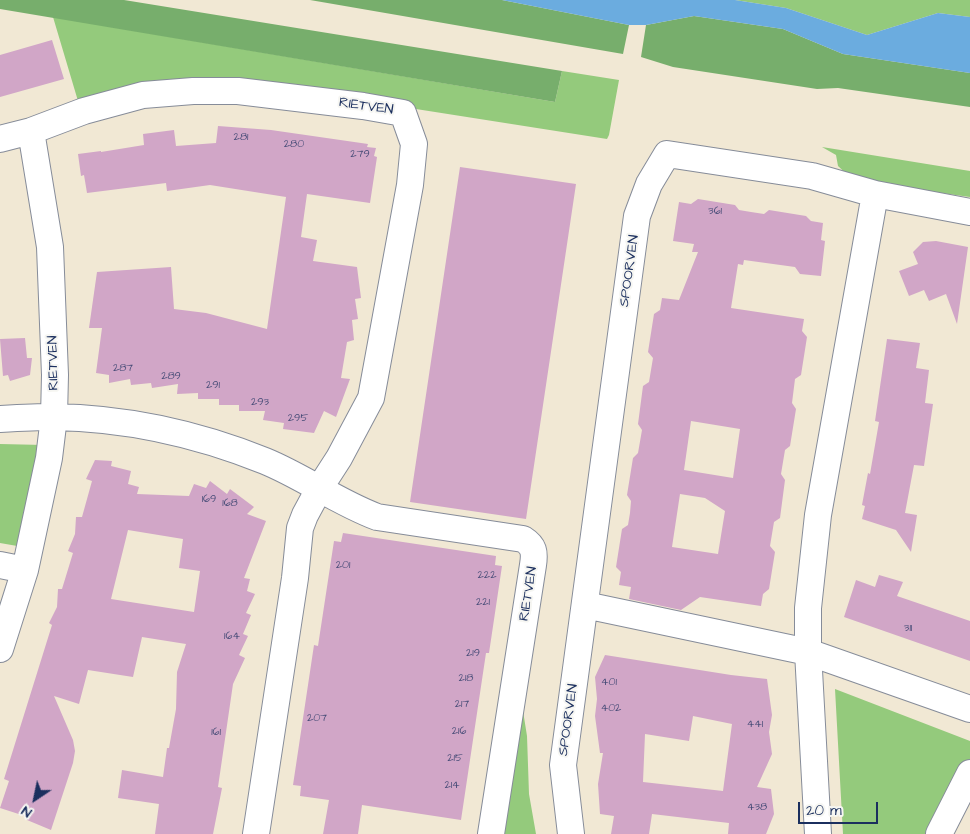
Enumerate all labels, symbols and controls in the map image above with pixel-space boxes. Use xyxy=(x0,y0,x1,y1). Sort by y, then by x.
street label: RIETVEN xyxy=(338,95,394,119)
house number: 281 xyxy=(234,131,248,145)
house number: 280 xyxy=(284,138,304,152)
house number: 279 xyxy=(350,148,370,162)
house number: 361 xyxy=(708,205,722,219)
street label: SPOORVEN xyxy=(617,234,643,308)
street label: RIETVEN xyxy=(45,335,63,391)
house number: 287 xyxy=(113,362,133,376)
house number: 289 xyxy=(161,370,181,384)
house number: 291 xyxy=(206,379,220,393)
house number: 293 xyxy=(251,396,269,410)
house number: 295 xyxy=(288,412,308,426)
house number: 169 xyxy=(202,493,216,507)
house number: 168 xyxy=(222,497,238,511)
house number: 201 xyxy=(336,559,350,573)
street label: RIETVEN xyxy=(516,566,542,622)
house number: 222 xyxy=(478,569,496,583)
house number: 221 xyxy=(476,596,490,610)
house number: 311 xyxy=(904,622,912,636)
house number: 164 xyxy=(224,630,240,644)
house number: 219 xyxy=(466,647,480,661)
house number: 218 xyxy=(459,672,473,686)
house number: 401 xyxy=(601,676,617,690)
street label: SPOORVEN xyxy=(556,683,582,757)
house number: 217 xyxy=(455,698,469,712)
house number: 402 xyxy=(601,702,621,716)
house number: 207 xyxy=(307,712,327,726)
house number: 441 xyxy=(747,718,763,732)
house number: 216 xyxy=(452,725,466,739)
house number: 161 xyxy=(211,726,221,740)
house number: 215 xyxy=(447,752,463,766)
north arrow xyxy=(10,774,60,824)
house number: 214 xyxy=(444,779,460,793)
scale bar xyxy=(800,792,880,824)
text: 20 m xyxy=(806,800,842,821)
text: N xyxy=(17,801,36,822)
house number: 438 xyxy=(747,801,767,815)

